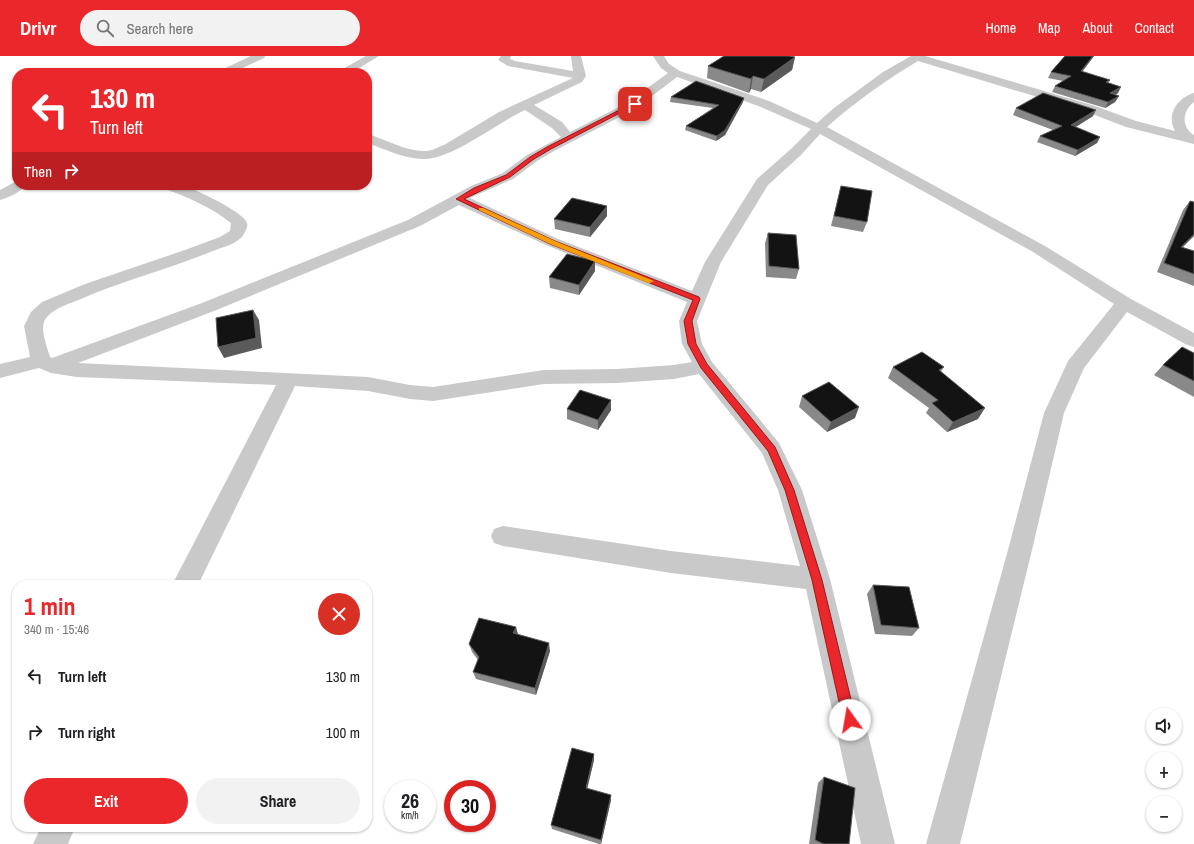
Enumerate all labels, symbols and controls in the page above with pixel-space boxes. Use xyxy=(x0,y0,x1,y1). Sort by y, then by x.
search box xyxy=(80,10,360,46)
text: Drivr xyxy=(20,15,56,41)
icon: search xyxy=(94,17,116,39)
text: Search here xyxy=(126,18,193,39)
text: Home xyxy=(985,19,1016,37)
text: Map xyxy=(1038,19,1060,37)
text: About xyxy=(1082,19,1112,37)
text: Contact xyxy=(1134,19,1174,37)
text: 130 m xyxy=(90,79,155,117)
icon: left xyxy=(24,84,76,136)
pin xyxy=(618,87,652,121)
icon: arrive xyxy=(624,93,646,115)
text: Turn left xyxy=(90,115,143,140)
icon: right xyxy=(60,160,82,182)
text: Then xyxy=(24,161,52,182)
text: 1 min xyxy=(24,590,75,622)
button: close xyxy=(318,593,360,635)
text: 340 m · 15:46 xyxy=(24,621,89,638)
icon: left xyxy=(24,665,46,687)
text: Turn left xyxy=(58,666,106,687)
text: 130 m xyxy=(326,666,360,687)
position arrow xyxy=(829,699,871,741)
map controls xyxy=(1146,708,1182,832)
button: sound xyxy=(1146,708,1182,744)
icon: right xyxy=(24,721,46,743)
text: Turn right xyxy=(58,722,115,743)
text: 100 m xyxy=(326,722,360,743)
button: + xyxy=(1146,752,1182,788)
button: Exit xyxy=(24,778,188,824)
button: Share xyxy=(196,778,360,824)
speed limit sign: 30 xyxy=(444,780,496,832)
text: 26 xyxy=(401,787,419,814)
button: − xyxy=(1146,796,1182,832)
text: km/h xyxy=(401,809,419,822)

